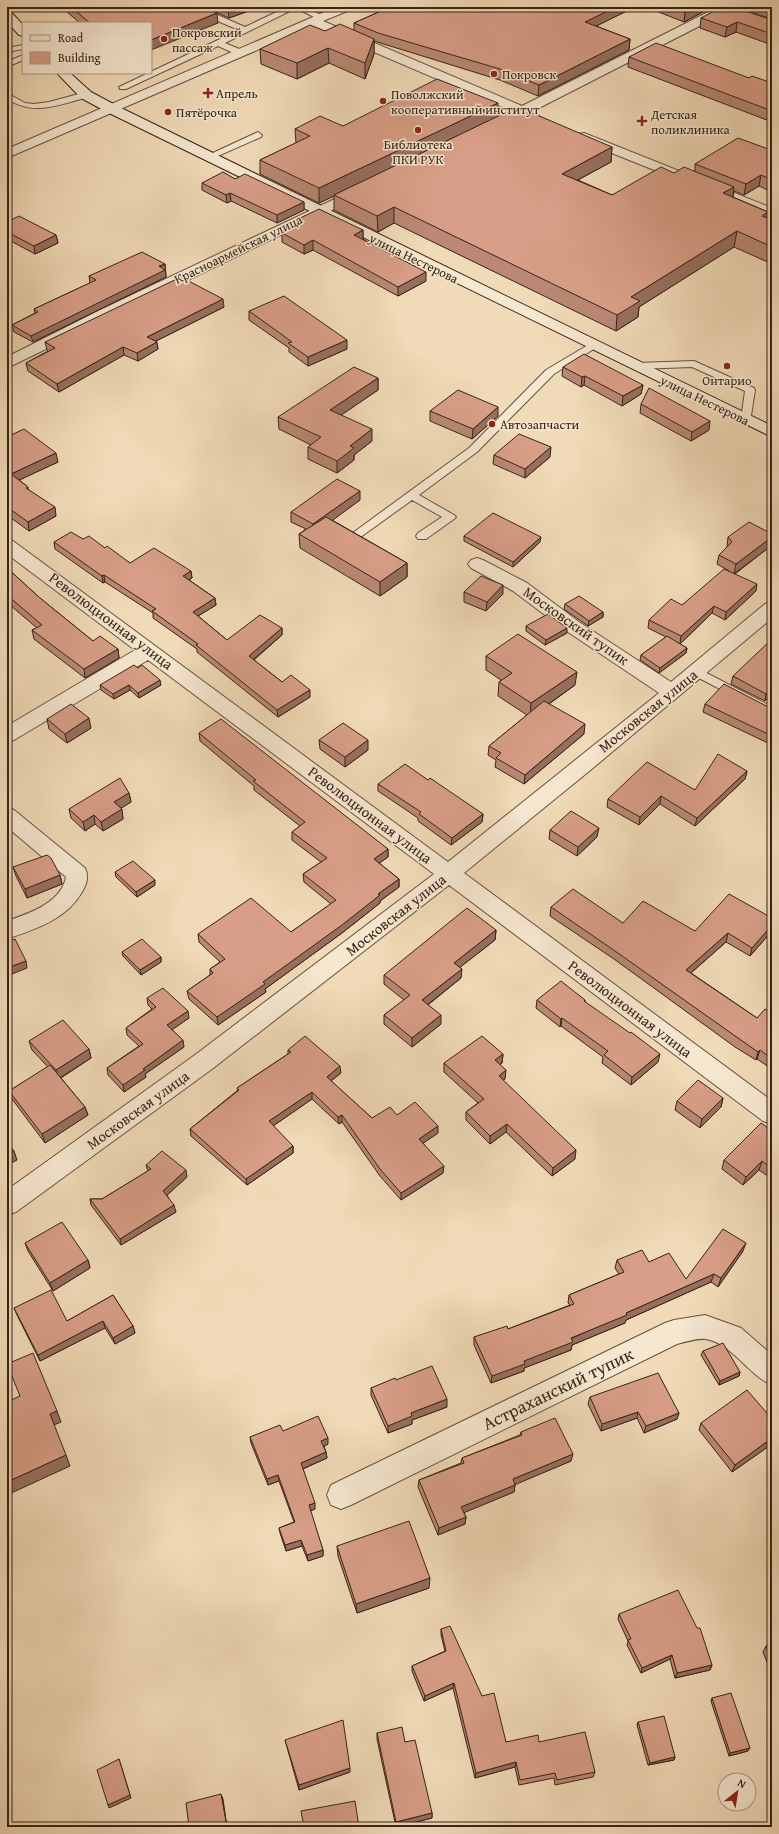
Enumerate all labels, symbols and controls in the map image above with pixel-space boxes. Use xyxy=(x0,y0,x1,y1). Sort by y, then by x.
legend xyxy=(22,22,152,74)
place label: Покровский пассаж xyxy=(172,23,242,57)
text: Road xyxy=(58,29,84,46)
marker: Покровский пассаж xyxy=(159,34,169,44)
text: Building xyxy=(58,49,101,66)
place label: Покровск xyxy=(502,65,557,84)
marker: Покровск xyxy=(489,69,499,79)
place label: Апрель xyxy=(216,84,258,103)
place label: Поволжский кооперативный институт xyxy=(391,85,540,119)
marker: Апрель xyxy=(203,88,213,98)
marker: Поволжский кооперативный институт xyxy=(378,96,388,106)
place label: Пятёрочка xyxy=(176,103,238,122)
place label: Детская поликлиника xyxy=(650,105,731,139)
marker: Пятёрочка xyxy=(163,107,173,117)
marker: Детская поликлиника xyxy=(636,115,648,127)
marker: Библиотека ПКИ РУК xyxy=(413,125,423,135)
place label: Библиотека ПКИ РУК xyxy=(384,135,453,169)
street label: Красноармейская улица xyxy=(171,210,306,289)
street label: улица Нестерова xyxy=(365,228,462,289)
marker: Онтарио xyxy=(722,361,732,371)
street label: улица Нестерова xyxy=(656,370,753,431)
place label: Онтарио xyxy=(702,371,752,390)
place label: Автозапчасти xyxy=(500,415,579,434)
marker: Автозапчасти xyxy=(487,419,497,429)
street label: Революционная улица xyxy=(45,567,178,675)
street label: Московский тупик xyxy=(519,581,633,670)
street label: Московская улица xyxy=(594,664,702,757)
street label: Революционная улица xyxy=(304,761,437,869)
street label: Московская улица xyxy=(341,868,451,960)
street label: Революционная улица xyxy=(564,955,697,1063)
street label: Московская улица xyxy=(82,1065,194,1154)
street label: Астраханский тупик xyxy=(478,1340,638,1437)
north arrow xyxy=(717,1772,757,1812)
text: N xyxy=(735,1775,750,1792)

